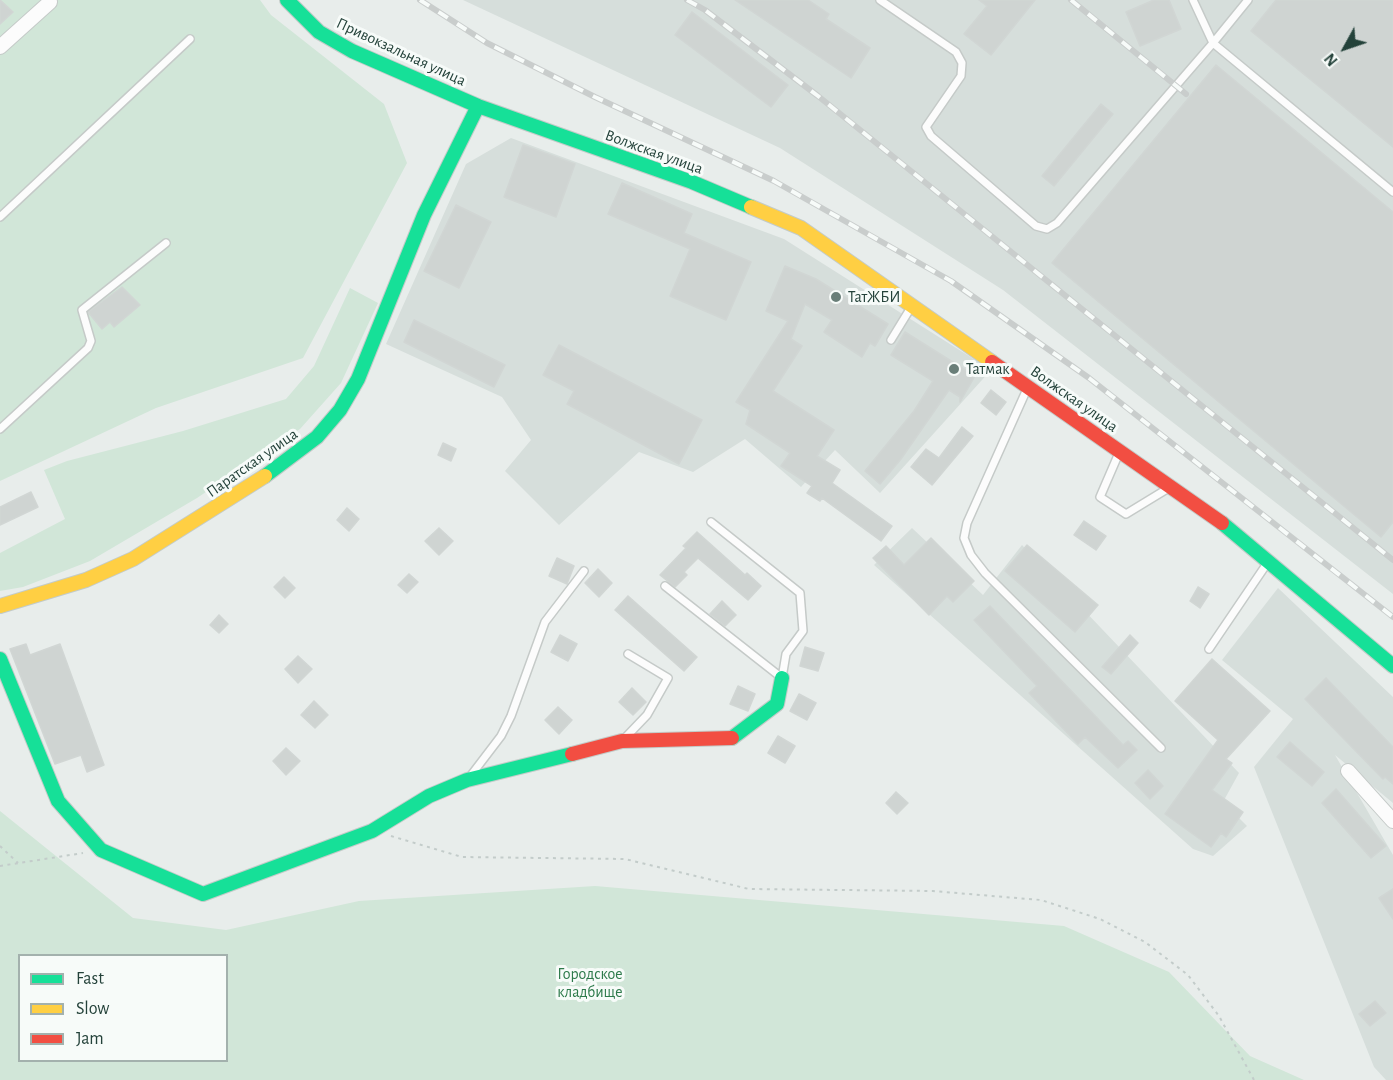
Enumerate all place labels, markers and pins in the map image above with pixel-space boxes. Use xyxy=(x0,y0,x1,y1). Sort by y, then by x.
place label: ТатЖБИ xyxy=(848,287,901,307)
marker: ТатЖБИ xyxy=(829,290,843,304)
place label: Татмак xyxy=(966,359,1010,379)
marker: Татмак xyxy=(947,362,961,376)

